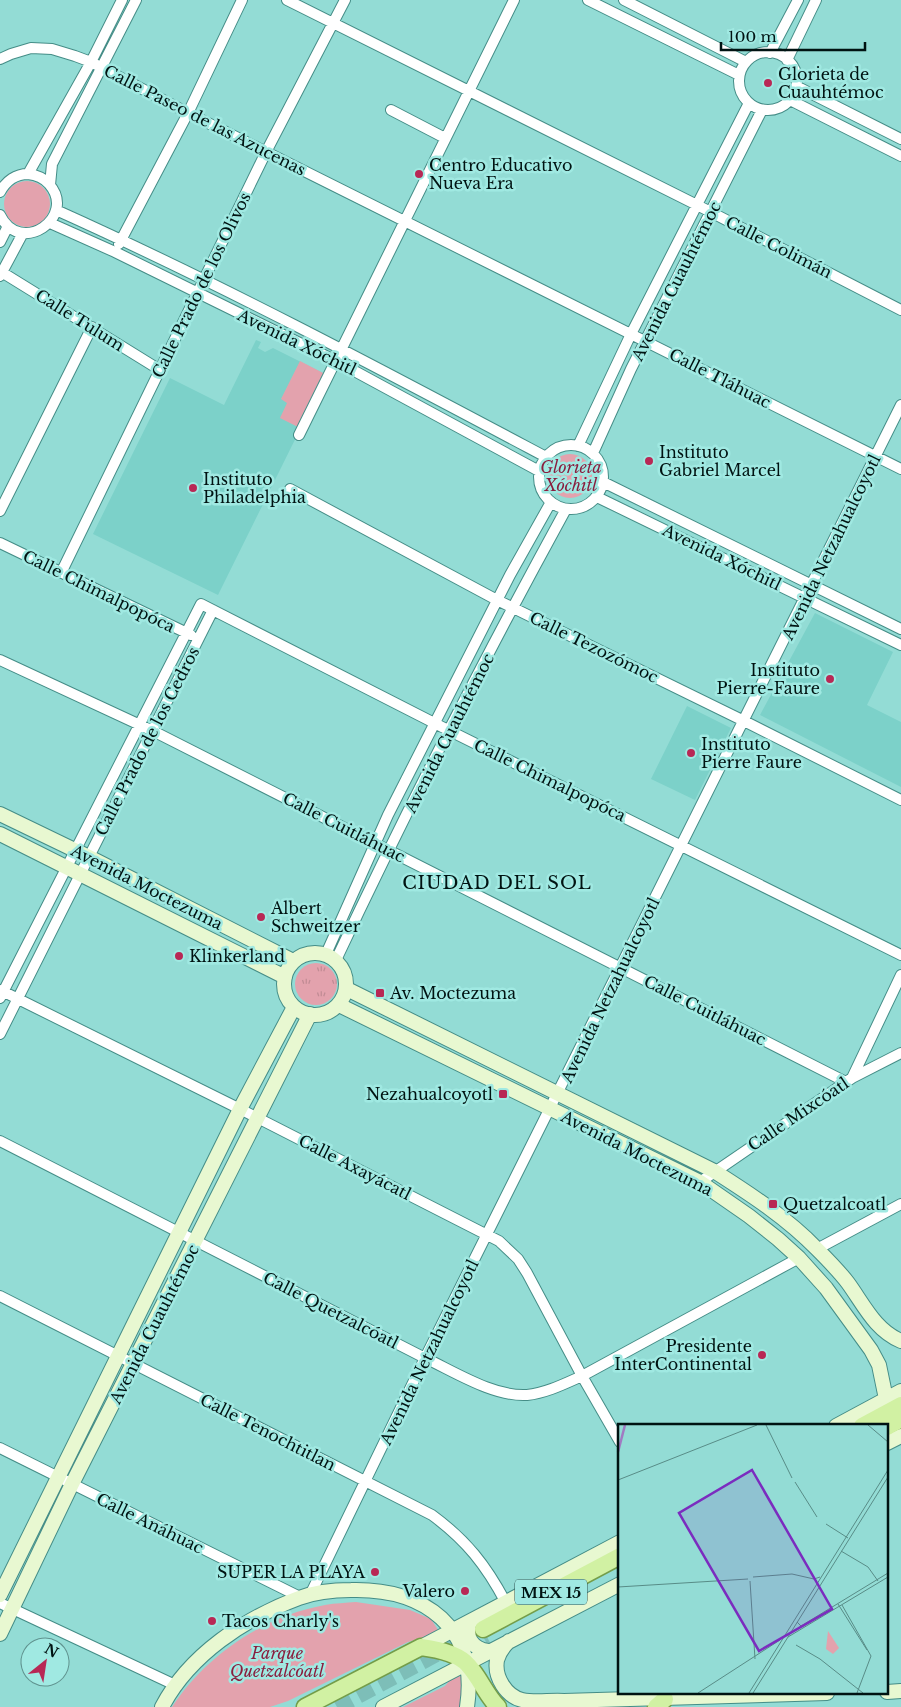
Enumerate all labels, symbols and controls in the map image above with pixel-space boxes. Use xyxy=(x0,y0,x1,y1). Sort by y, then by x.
scale bar xyxy=(721,20,865,52)
text: 100 m xyxy=(728,27,777,46)
street label: Calle Paseo de las Azucenas xyxy=(101,60,309,180)
place label: Glorieta de Cuauhtémoc xyxy=(778,64,884,102)
marker: Glorieta de Cuauhtémoc xyxy=(762,77,774,89)
place label: Centro Educativo Nueva Era xyxy=(429,155,572,193)
marker: Centro Educativo Nueva Era xyxy=(413,168,425,180)
street label: Calle Prado de los Olivos xyxy=(147,189,255,381)
street label: Avenida Cuauhtémoc xyxy=(627,198,725,365)
street label: Calle Colimán xyxy=(722,212,836,282)
street label: Calle Tulum xyxy=(32,285,128,355)
street label: Avenida Xóchitl xyxy=(234,304,360,379)
street label: Calle Tláhuac xyxy=(666,344,775,412)
place label: Instituto Gabriel Marcel xyxy=(659,442,781,480)
street label: Avenida Netzahualcoyotl xyxy=(777,451,885,644)
marker: Instituto Gabriel Marcel xyxy=(643,455,655,467)
park label: Glorieta Xóchitl xyxy=(540,457,602,495)
place label: Instituto Philadelphia xyxy=(203,469,306,507)
marker: Instituto Philadelphia xyxy=(187,482,199,494)
street label: Avenida Xóchitl xyxy=(659,519,785,594)
street label: Calle Chimalpopóca xyxy=(20,546,178,637)
street label: Calle Tezozómoc xyxy=(526,607,662,687)
street label: Calle Prado de los Cedros xyxy=(91,643,203,839)
street label: Avenida Cuauhtémoc xyxy=(400,650,498,817)
place label: Instituto Pierre-Faure xyxy=(717,660,820,698)
marker: Instituto Pierre-Faure xyxy=(824,673,836,685)
place label: Instituto Pierre Faure xyxy=(701,734,802,772)
street label: Calle Chimalpopóca xyxy=(471,735,629,826)
marker: Instituto Pierre Faure xyxy=(685,747,697,759)
street label: Calle Cuitláhuac xyxy=(280,788,409,867)
street label: Avenida Moctezuma xyxy=(67,840,226,934)
district label: CIUDAD DEL SOL xyxy=(402,872,592,894)
street label: Avenida Netzahualcoyotl xyxy=(556,894,664,1087)
place label: Albert Schweitzer xyxy=(270,898,361,936)
marker: Albert Schweitzer xyxy=(255,911,267,923)
place label: Klinkerland xyxy=(189,946,285,966)
marker: Klinkerland xyxy=(173,950,185,962)
street label: Calle Cuitláhuac xyxy=(641,971,770,1050)
place label: Av. Moctezuma xyxy=(389,983,516,1003)
marker: Av. Moctezuma xyxy=(374,987,386,999)
street label: Calle Mixcóatl xyxy=(744,1073,852,1155)
place label: Nezahualcoyotl xyxy=(366,1084,493,1104)
marker: Nezahualcoyotl xyxy=(497,1088,509,1100)
street label: Avenida Moctezuma xyxy=(557,1106,716,1200)
street label: Calle Axayácatl xyxy=(295,1130,415,1204)
place label: Quetzalcoatl xyxy=(783,1194,886,1214)
marker: Quetzalcoatl xyxy=(767,1198,779,1210)
street label: Avenida Cuauhtémoc xyxy=(105,1241,203,1408)
street label: Avenida Netzahualcoyotl xyxy=(375,1256,483,1449)
street label: Calle Quetzalcóatl xyxy=(260,1267,402,1353)
place label: Presidente InterContinental xyxy=(614,1336,752,1374)
marker: Presidente InterContinental xyxy=(756,1349,768,1361)
street label: Calle Tenochtitlan xyxy=(197,1389,339,1475)
inset map xyxy=(618,1424,888,1694)
street label: Calle Anáhuac xyxy=(93,1488,207,1558)
place label: SUPER LA PLAYA xyxy=(217,1562,366,1582)
marker: SUPER LA PLAYA xyxy=(369,1566,381,1578)
road number: MEX 15 xyxy=(515,1580,587,1604)
place label: Valero xyxy=(402,1581,455,1601)
marker: Valero xyxy=(459,1585,471,1597)
place label: Tacos Charly's xyxy=(222,1611,339,1631)
marker: Tacos Charly's xyxy=(206,1615,218,1627)
north arrow xyxy=(20,1637,70,1687)
text: N xyxy=(41,1640,62,1662)
park label: Parque Quetzalcóatl xyxy=(230,1643,325,1681)

